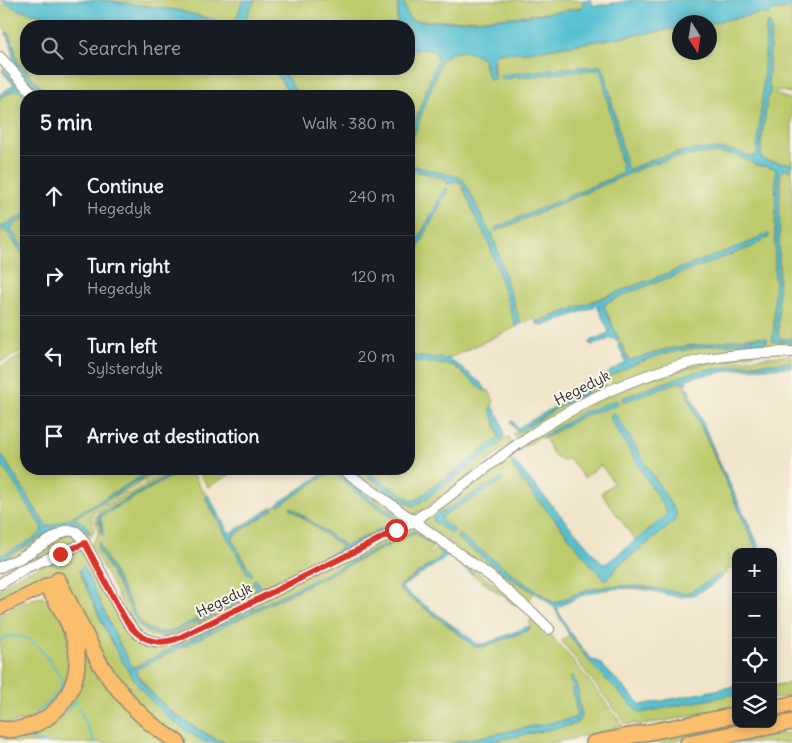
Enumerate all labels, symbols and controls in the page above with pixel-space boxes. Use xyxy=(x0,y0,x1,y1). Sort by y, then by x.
north arrow xyxy=(672,15,717,60)
search box xyxy=(20,20,415,75)
icon: search xyxy=(38,34,66,62)
text: Search here xyxy=(78,36,181,60)
text: 5 min xyxy=(40,109,92,136)
text: Walk · 380 m xyxy=(302,113,395,133)
text: Continue xyxy=(87,174,164,198)
icon: ahead xyxy=(40,182,68,210)
text: 240 m xyxy=(349,186,395,206)
text: Hegedyk xyxy=(87,198,151,218)
text: Turn right xyxy=(87,254,170,278)
icon: right xyxy=(40,262,68,290)
text: 120 m xyxy=(352,266,395,286)
text: Hegedyk xyxy=(87,278,151,298)
text: Turn left xyxy=(87,334,157,358)
icon: left xyxy=(40,342,68,370)
text: 20 m xyxy=(358,346,395,366)
text: Sylsterdyk xyxy=(87,358,163,378)
street label: Hegedyk xyxy=(551,365,613,410)
icon: arrive xyxy=(40,422,68,450)
text: Arrive at destination xyxy=(87,424,260,448)
route start xyxy=(385,519,408,542)
route end xyxy=(49,543,72,566)
map controls xyxy=(732,548,777,728)
button: + xyxy=(732,548,777,593)
street label: Hegedyk xyxy=(193,578,255,621)
button: − xyxy=(732,593,777,638)
button: locate xyxy=(732,638,777,683)
button: layers xyxy=(732,683,777,728)

